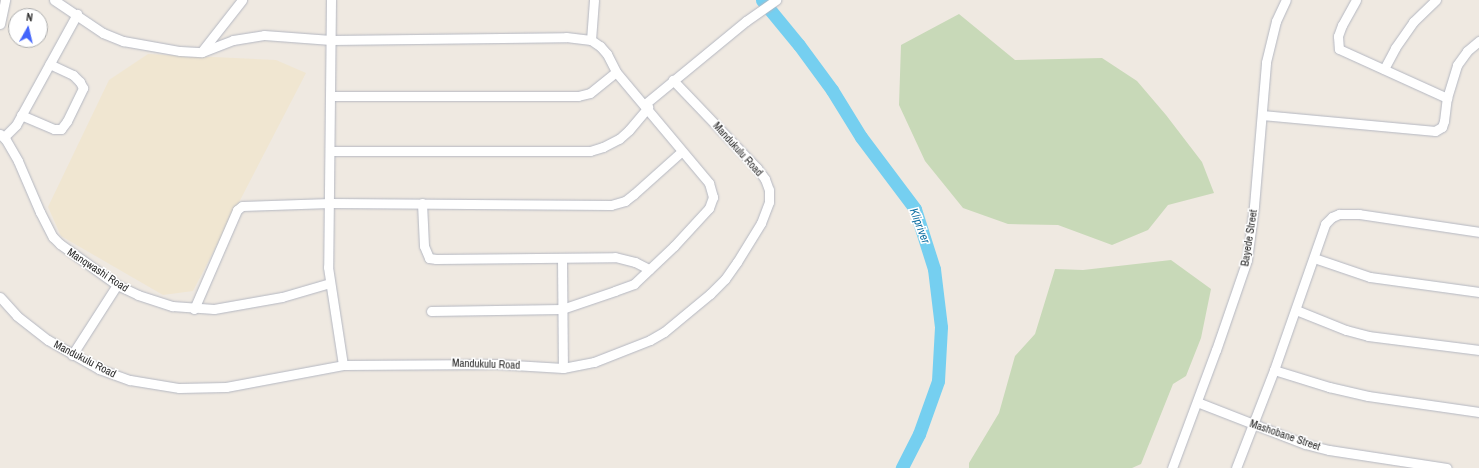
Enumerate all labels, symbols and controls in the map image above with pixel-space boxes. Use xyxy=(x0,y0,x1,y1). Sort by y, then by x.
north arrow xyxy=(8,8,48,48)
text: N xyxy=(25,10,34,24)
street label: Mandukulu Road xyxy=(710,119,766,179)
water label: Klipriver xyxy=(906,206,932,246)
street label: Bayede Street xyxy=(1238,209,1260,267)
street label: Manqwashi Road xyxy=(65,245,131,295)
street label: Mandukulu Road xyxy=(52,338,118,380)
street label: Mandukulu Road xyxy=(452,356,520,372)
street label: Mashobane Street xyxy=(1248,417,1322,453)

